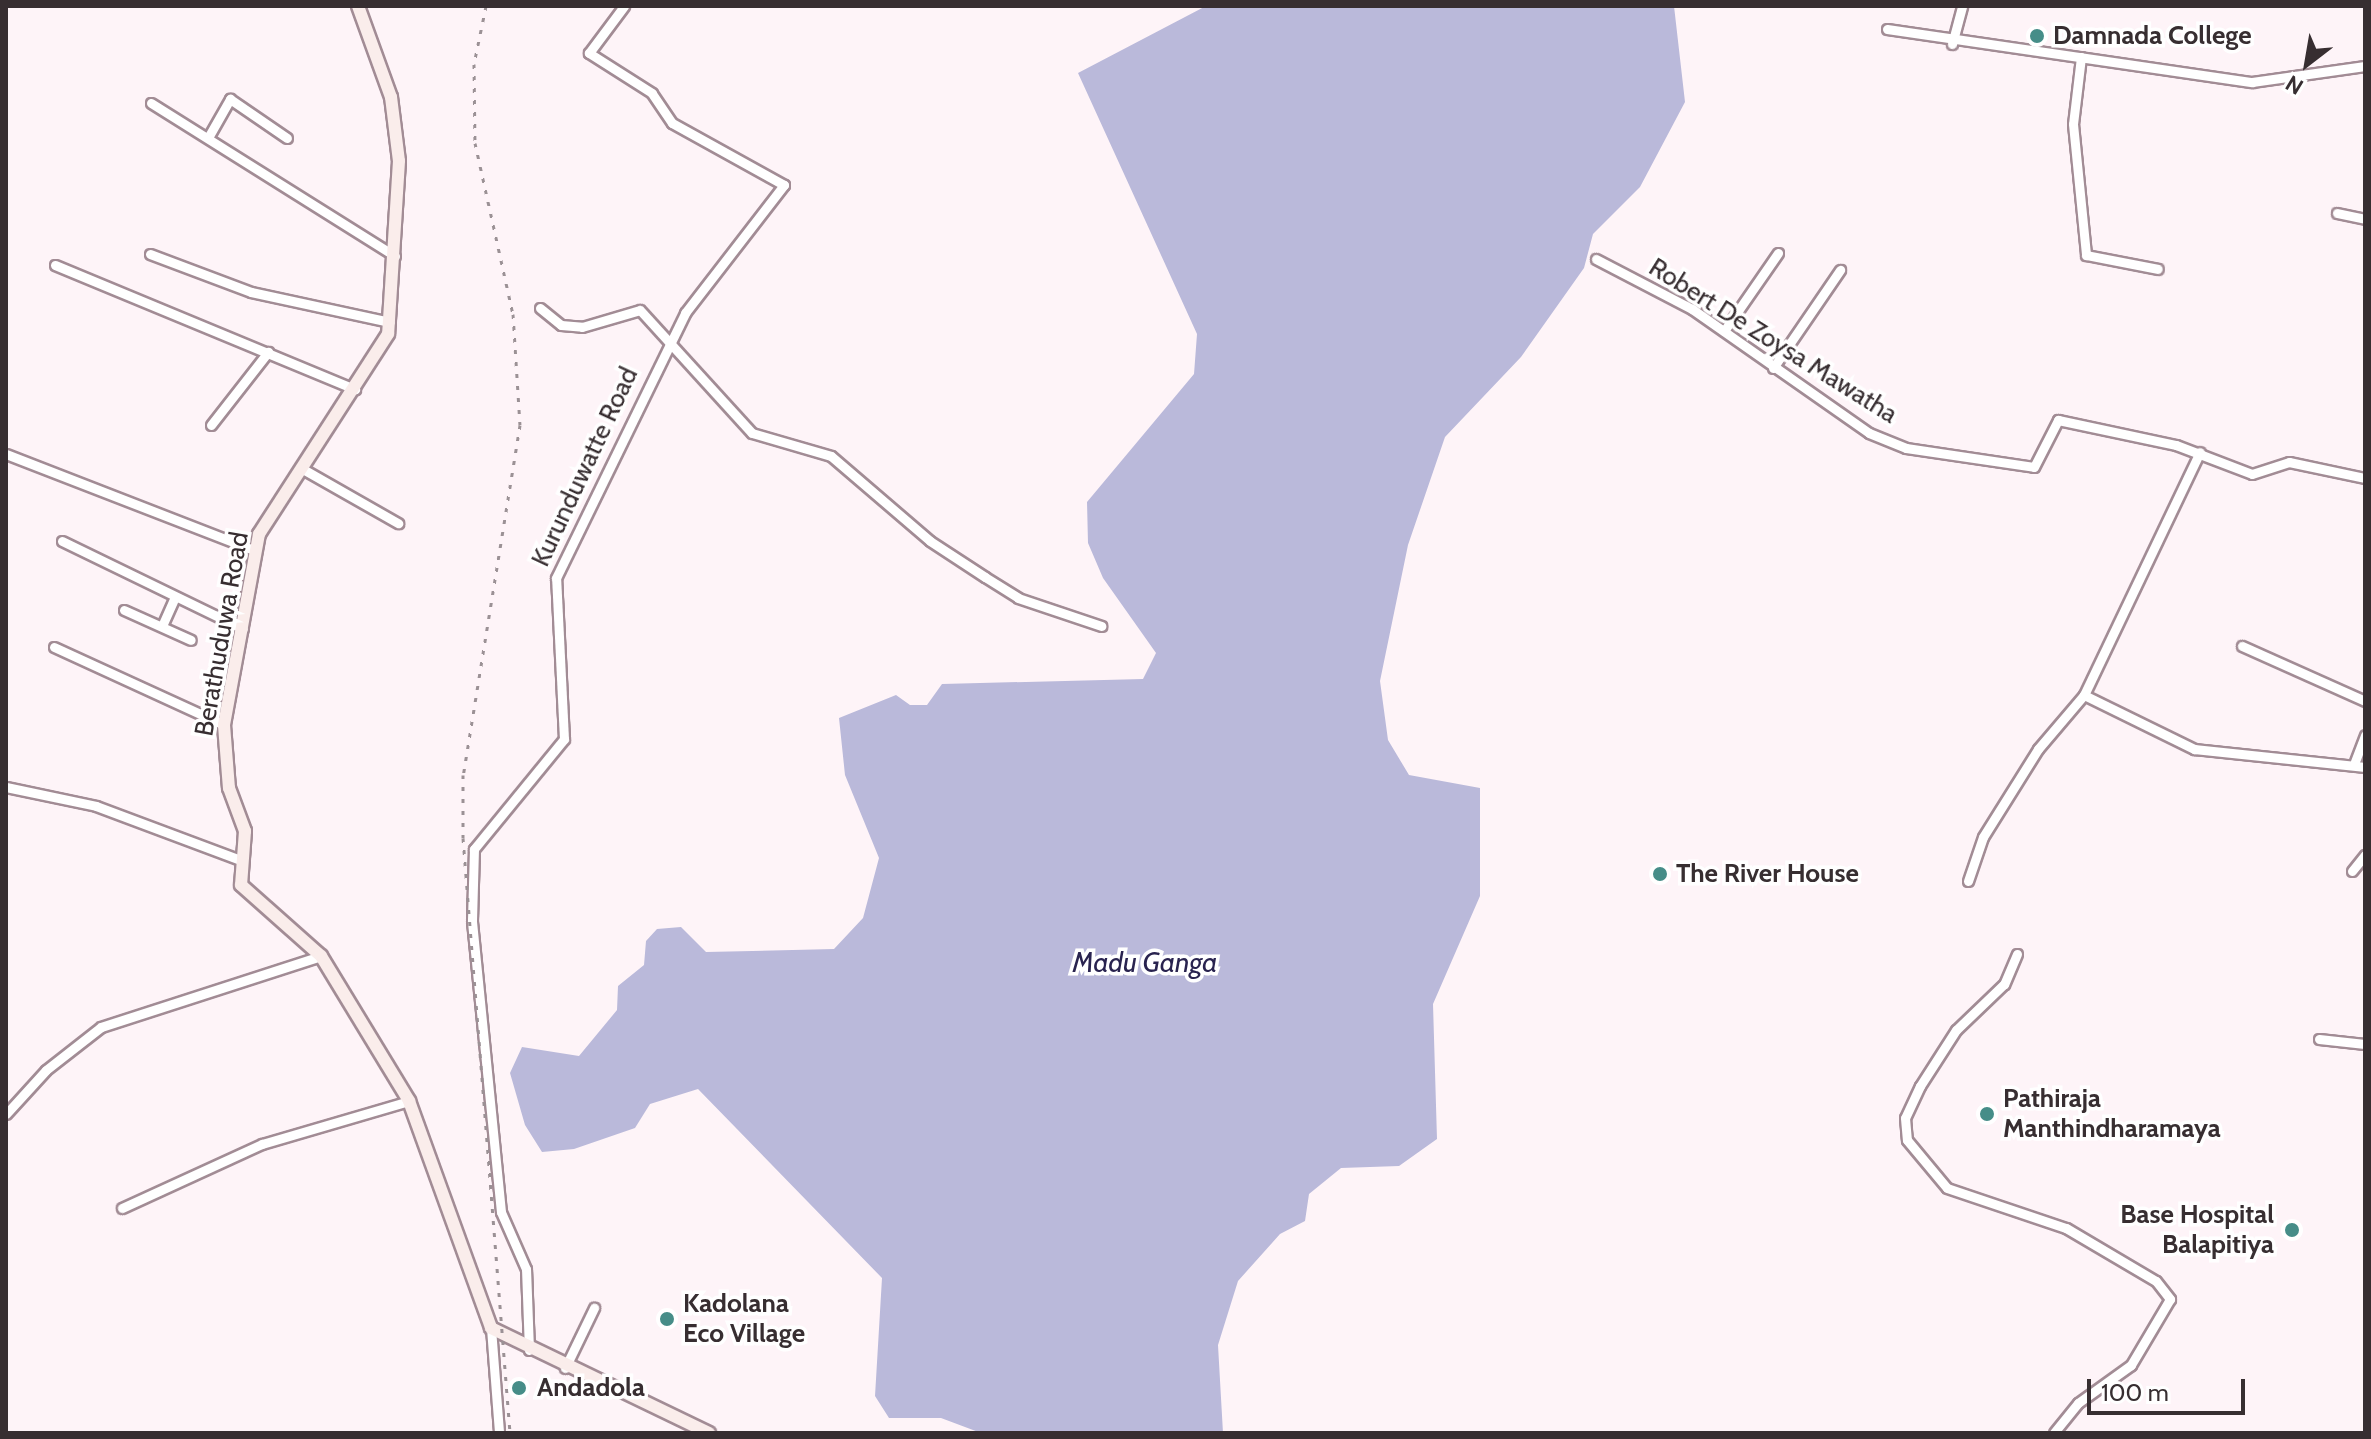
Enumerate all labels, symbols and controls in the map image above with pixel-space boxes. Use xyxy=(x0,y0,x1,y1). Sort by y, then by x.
place label: Damnada College xyxy=(2053,20,2252,52)
north arrow xyxy=(2267,24,2347,104)
marker: Damnada College xyxy=(2028,27,2046,45)
text: N xyxy=(2281,69,2308,101)
street label: Robert De Zoysa Mawatha xyxy=(1643,252,1903,430)
street label: Kurunduwatte Road xyxy=(525,362,645,572)
street label: Berathuduwa Road xyxy=(189,529,255,739)
place label: The River House xyxy=(1676,858,1859,890)
marker: The River House xyxy=(1651,865,1669,883)
water label: Madu Ganga xyxy=(1073,945,1217,979)
place label: Pathiraja Manthindharamaya xyxy=(2003,1083,2221,1144)
marker: Pathiraja Manthindharamaya xyxy=(1978,1105,1996,1123)
place label: Base Hospital Balapitiya xyxy=(2120,1199,2274,1260)
marker: Base Hospital Balapitiya xyxy=(2281,1219,2303,1241)
place label: Kadolana Eco Village xyxy=(683,1288,805,1350)
marker: Kadolana Eco Village xyxy=(658,1310,676,1328)
scale bar xyxy=(2091,1363,2249,1413)
place label: Andadola xyxy=(537,1372,645,1404)
marker: Andadola xyxy=(508,1377,530,1399)
text: 100 m xyxy=(2101,1378,2169,1407)

